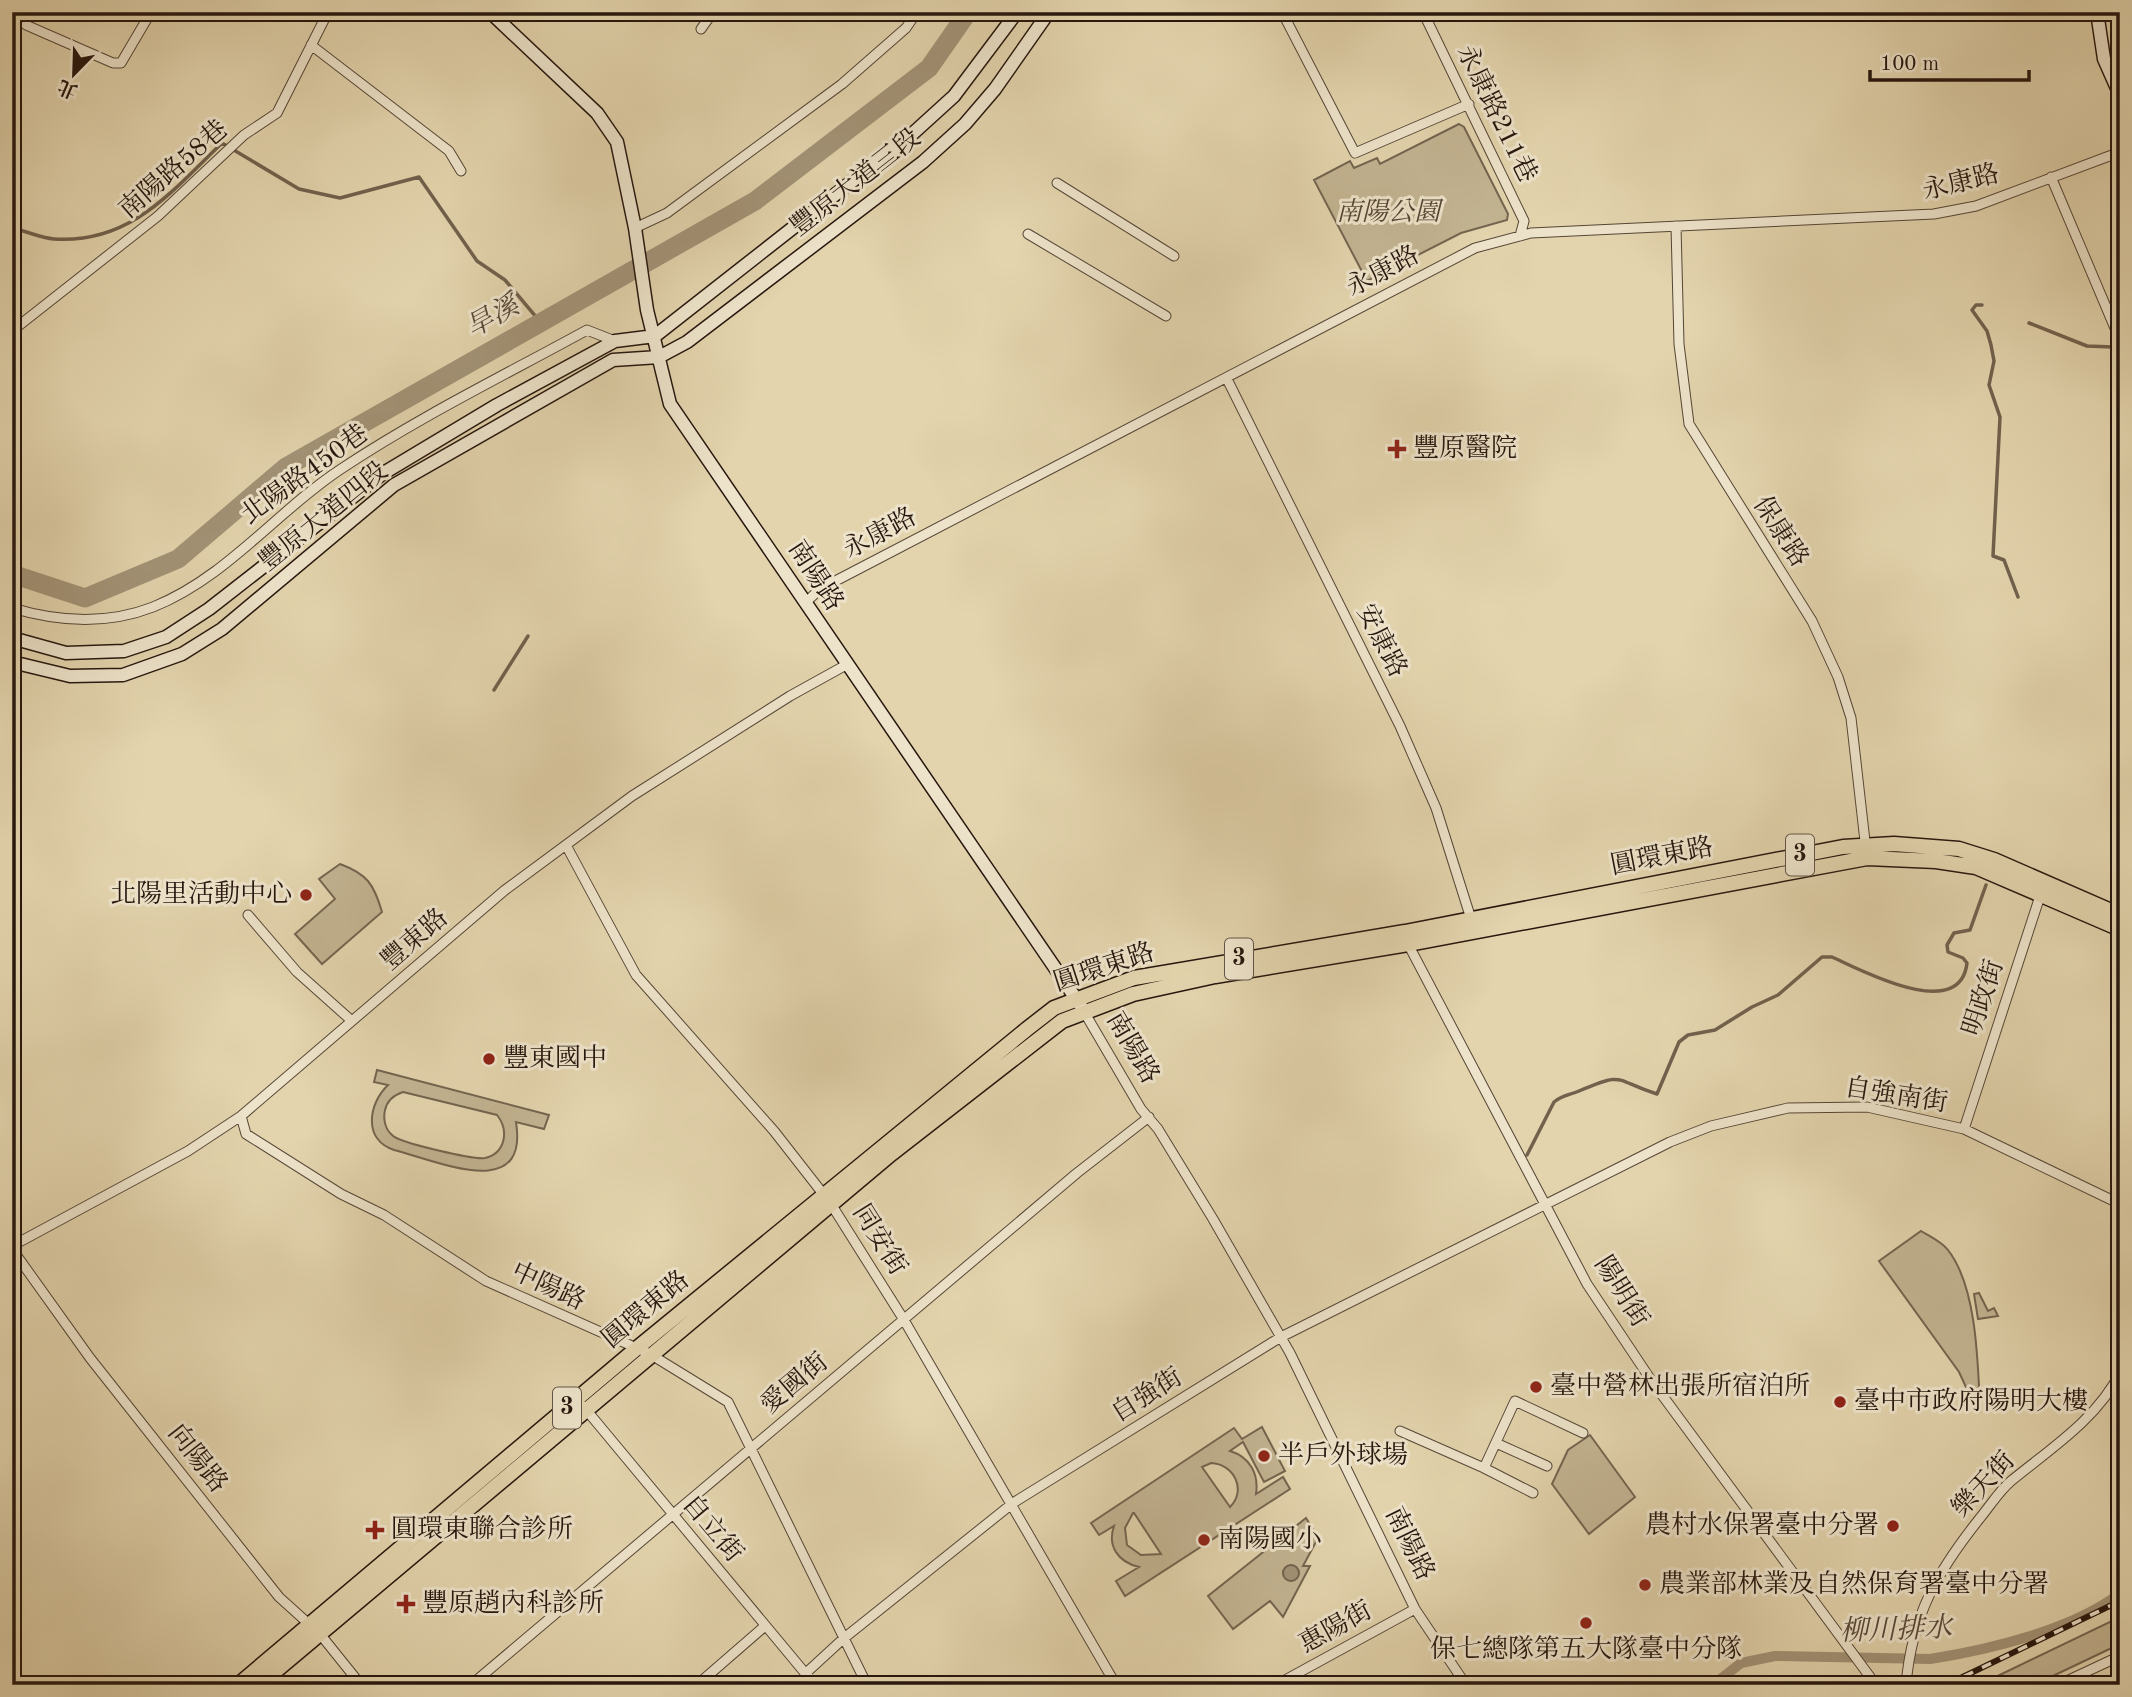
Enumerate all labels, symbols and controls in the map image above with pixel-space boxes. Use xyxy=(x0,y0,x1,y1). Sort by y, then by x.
north arrow xyxy=(38,38,108,108)
scale bar xyxy=(1870,38,2029,82)
street label: 永康路211巷 xyxy=(1452,40,1542,187)
text: 100 m xyxy=(1880,54,1939,75)
text: 北 xyxy=(55,75,81,102)
street label: 南陽路58巷 xyxy=(114,115,233,224)
street label: 豐原大道三段 xyxy=(785,123,925,241)
street label: 永康路 xyxy=(1920,159,2002,205)
park label: 南陽公園 xyxy=(1336,198,1444,226)
street label: 永康路 xyxy=(1342,240,1424,302)
water label: 旱溪 xyxy=(460,288,527,344)
street label: 北陽路450巷 xyxy=(236,419,373,529)
place label: 豐原醫院 xyxy=(1413,434,1517,462)
marker: 豐原醫院 xyxy=(1387,439,1407,459)
street label: 豐原大道四段 xyxy=(254,456,393,576)
street label: 保康路 xyxy=(1748,491,1814,572)
street label: 永康路 xyxy=(839,502,921,564)
street label: 南陽路 xyxy=(783,535,849,616)
street label: 安康路 xyxy=(1352,599,1412,682)
street label: 圓環東路 xyxy=(1608,832,1716,880)
road number: 3 xyxy=(1786,834,1814,876)
place label: 北陽里活動中心 xyxy=(110,880,292,908)
marker: 北陽里活動中心 xyxy=(298,887,314,903)
street label: 豐東路 xyxy=(376,903,453,975)
street label: 圓環東路 xyxy=(1050,938,1157,996)
road number: 3 xyxy=(1225,939,1253,979)
street label: 明政街 xyxy=(1958,956,2008,1039)
street label: 南陽路 xyxy=(1101,1007,1164,1088)
place label: 豐東國中 xyxy=(503,1044,607,1072)
marker: 豐東國中 xyxy=(481,1051,497,1067)
street label: 自強南街 xyxy=(1843,1073,1950,1117)
street label: 同安街 xyxy=(847,1199,912,1280)
street label: 陽明街 xyxy=(1589,1251,1654,1332)
street label: 中陽路 xyxy=(507,1257,590,1315)
street label: 圓環東路 xyxy=(597,1265,694,1353)
street label: 愛國街 xyxy=(755,1347,833,1419)
street label: 自強街 xyxy=(1106,1363,1187,1428)
place label: 臺中營林出張所宿泊所 xyxy=(1550,1372,1810,1400)
marker: 臺中營林出張所宿泊所 xyxy=(1528,1379,1544,1395)
place label: 臺中市政府陽明大樓 xyxy=(1854,1387,2088,1415)
road number: 3 xyxy=(553,1388,581,1428)
marker: 臺中市政府陽明大樓 xyxy=(1832,1394,1848,1410)
street label: 向陽路 xyxy=(163,1419,233,1498)
place label: 半戶外球場 xyxy=(1278,1441,1408,1469)
street label: 樂天街 xyxy=(1946,1446,2020,1522)
marker: 半戶外球場 xyxy=(1256,1448,1272,1464)
street label: 自立街 xyxy=(677,1489,749,1567)
street label: 南陽路 xyxy=(1380,1502,1440,1585)
place label: 農村水保署臺中分署 xyxy=(1645,1511,1879,1539)
place label: 圓環東聯合診所 xyxy=(391,1514,573,1543)
marker: 農村水保署臺中分署 xyxy=(1885,1518,1901,1534)
marker: 圓環東聯合診所 xyxy=(365,1520,385,1540)
place label: 南陽國小 xyxy=(1218,1525,1322,1553)
marker: 南陽國小 xyxy=(1196,1532,1212,1548)
place label: 農業部林業及自然保育署臺中分署 xyxy=(1659,1570,2049,1598)
marker: 農業部林業及自然保育署臺中分署 xyxy=(1637,1577,1653,1593)
place label: 豐原趙內科診所 xyxy=(422,1589,604,1617)
marker: 豐原趙內科診所 xyxy=(396,1594,416,1614)
street label: 惠陽街 xyxy=(1295,1596,1376,1658)
water label: 柳川排水 xyxy=(1839,1612,1955,1647)
marker: 保七總隊第五大隊臺中分隊 xyxy=(1578,1615,1594,1631)
place label: 保七總隊第五大隊臺中分隊 xyxy=(1430,1634,1742,1663)

